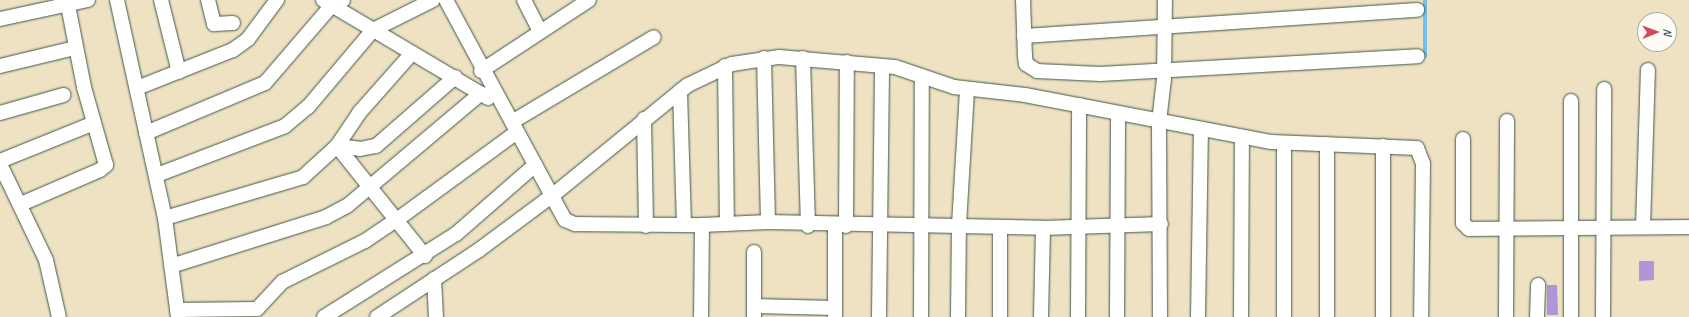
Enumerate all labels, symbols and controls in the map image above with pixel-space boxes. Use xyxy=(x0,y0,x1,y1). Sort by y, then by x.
north arrow xyxy=(1637,12,1677,52)
text: N xyxy=(1661,28,1675,35)

